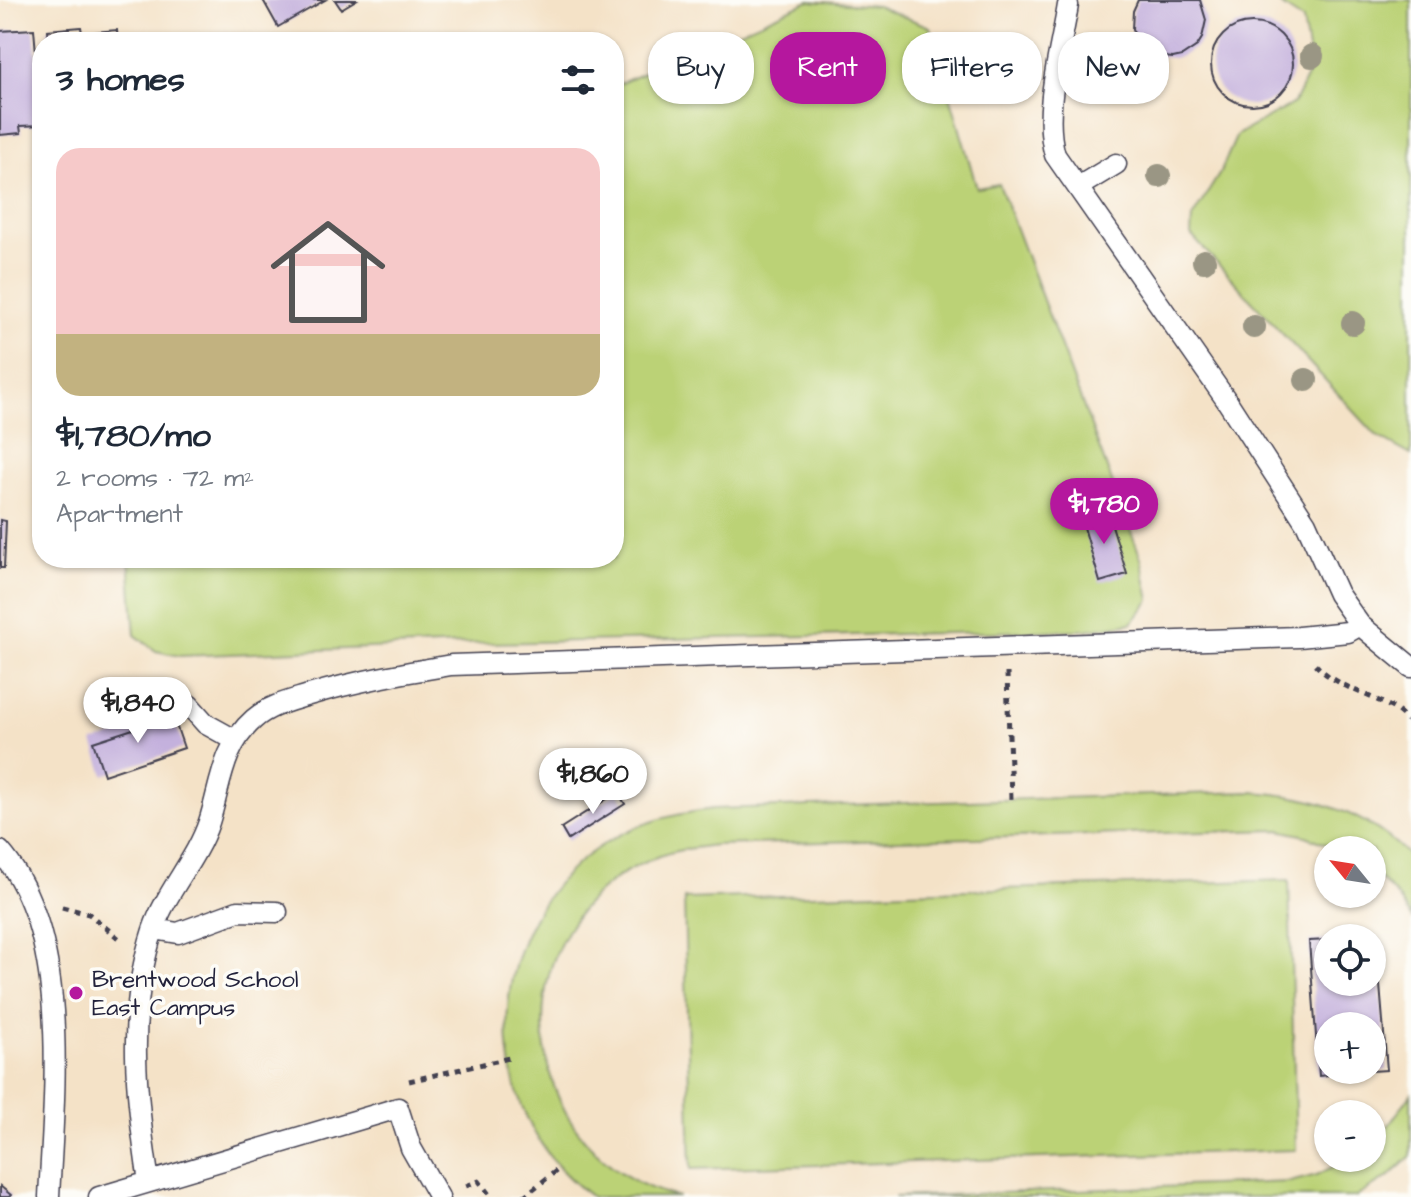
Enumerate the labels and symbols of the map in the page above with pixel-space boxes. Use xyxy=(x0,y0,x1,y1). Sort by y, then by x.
pin: $1,780 xyxy=(1039,478,1169,546)
pin: $1,840 xyxy=(73,677,203,745)
pin: $1,860 xyxy=(528,748,658,816)
north arrow xyxy=(1314,836,1386,908)
place label: Brentwood School East Campus xyxy=(92,963,299,1025)
marker: Brentwood School East Campus xyxy=(67,984,85,1002)

